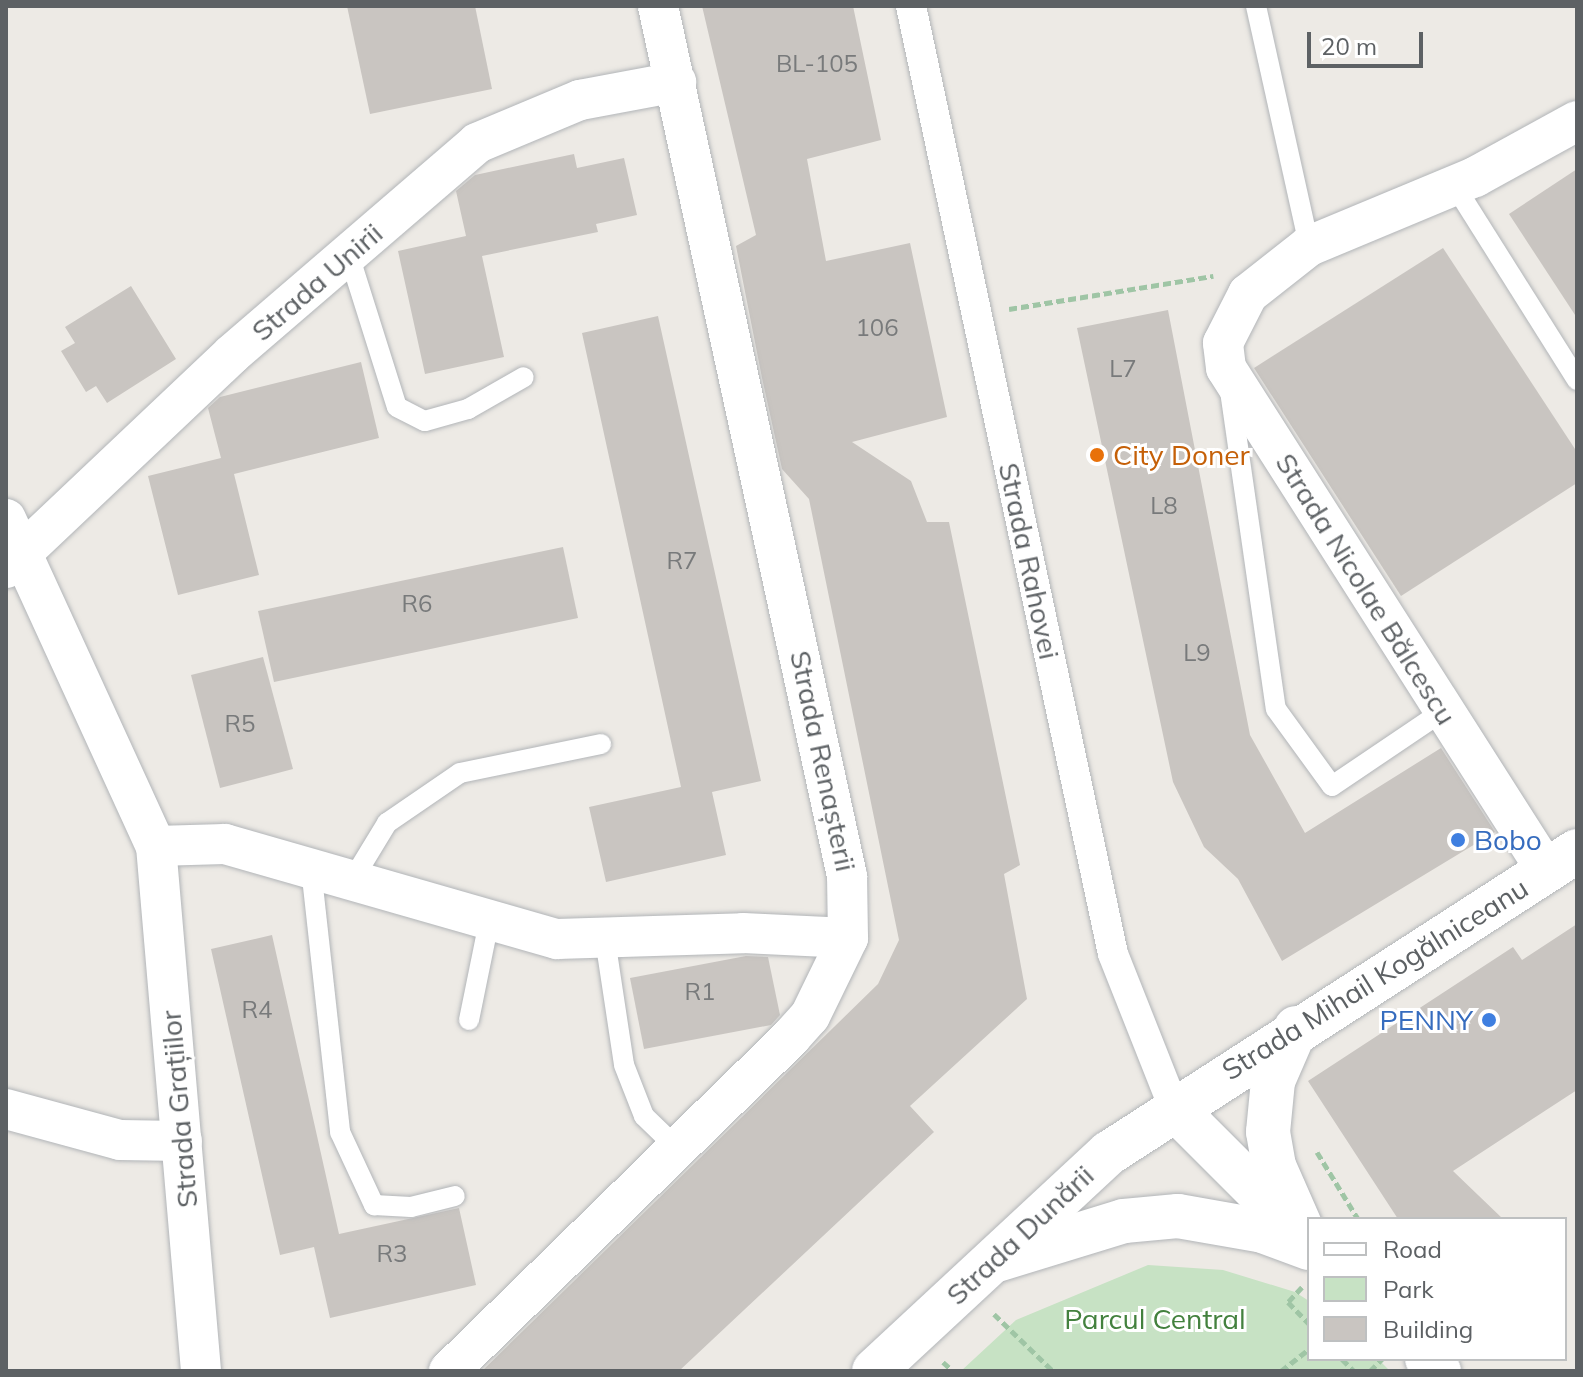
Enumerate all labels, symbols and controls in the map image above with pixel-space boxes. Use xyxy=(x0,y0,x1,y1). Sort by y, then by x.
scale bar xyxy=(1311,16,1427,66)
text: 20 m xyxy=(1321,31,1377,61)
house number: BL-105 xyxy=(776,50,858,78)
street label: Strada Unirii xyxy=(245,216,389,348)
house number: 106 xyxy=(855,314,899,342)
house number: L7 xyxy=(1109,355,1137,383)
place label: City Doner xyxy=(1113,438,1250,472)
marker: City Doner xyxy=(1088,446,1106,464)
street label: Strada Nicolae Bălcescu xyxy=(1269,447,1463,731)
street label: Strada Rahovei xyxy=(992,460,1066,662)
house number: L8 xyxy=(1150,492,1178,520)
house number: R7 xyxy=(666,547,698,575)
house number: R6 xyxy=(401,590,433,618)
house number: L9 xyxy=(1183,639,1211,667)
street label: Strada Renașterii xyxy=(783,648,863,874)
house number: R5 xyxy=(224,710,256,738)
place label: Bobo xyxy=(1474,823,1542,857)
marker: Bobo xyxy=(1449,831,1467,849)
street label: Strada Mihail Kogălniceanu xyxy=(1216,871,1534,1087)
house number: R1 xyxy=(684,978,716,1006)
house number: R4 xyxy=(241,996,273,1024)
place label: PENNY xyxy=(1379,1003,1473,1037)
street label: Strada Grațiilor xyxy=(154,1009,204,1209)
marker: PENNY xyxy=(1480,1011,1498,1029)
street label: Strada Dunării xyxy=(940,1158,1100,1312)
legend xyxy=(1307,1217,1567,1361)
text: Road xyxy=(1383,1234,1442,1264)
house number: R3 xyxy=(376,1240,408,1268)
text: Park xyxy=(1383,1274,1434,1304)
park label: Parcul Central xyxy=(1064,1302,1246,1336)
text: Building xyxy=(1383,1314,1473,1344)

